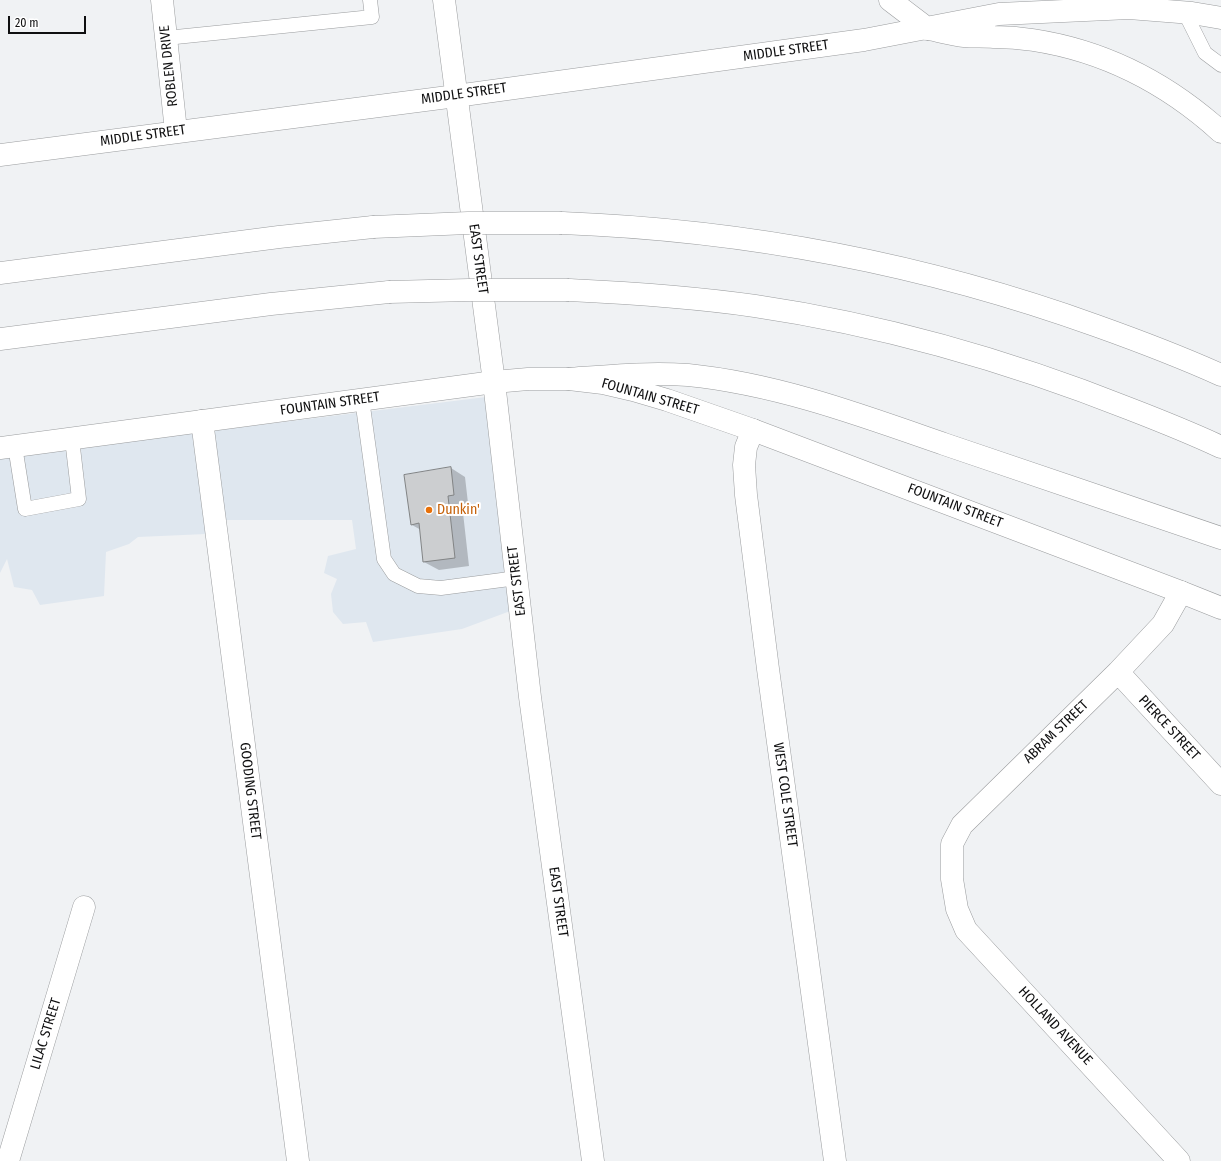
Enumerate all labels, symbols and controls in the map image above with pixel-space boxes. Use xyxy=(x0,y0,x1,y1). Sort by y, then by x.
scale bar xyxy=(10,8,88,34)
text: 20 m xyxy=(15,16,39,30)
street label: ROBLEN DRIVE xyxy=(156,25,182,107)
street label: MIDDLE STREET xyxy=(742,37,830,65)
street label: MIDDLE STREET xyxy=(420,80,508,108)
street label: MIDDLE STREET xyxy=(99,122,187,150)
street label: EAST STREET xyxy=(465,223,491,295)
street label: FOUNTAIN STREET xyxy=(599,375,701,419)
street label: FOUNTAIN STREET xyxy=(279,389,381,419)
street label: FOUNTAIN STREET xyxy=(905,480,1005,532)
place label: Dunkin' xyxy=(437,502,480,518)
marker: Dunkin' xyxy=(424,505,434,515)
street label: EAST STREET xyxy=(504,545,530,617)
street label: PIERCE STREET xyxy=(1135,692,1203,764)
street label: ABRAM STREET xyxy=(1020,697,1092,767)
street label: GOODING STREET xyxy=(236,742,264,840)
street label: WEST COLE STREET xyxy=(769,742,801,848)
street label: EAST STREET xyxy=(545,866,571,938)
street label: HOLLAND AVENUE xyxy=(1014,983,1096,1069)
street label: LILAC STREET xyxy=(27,996,65,1072)

